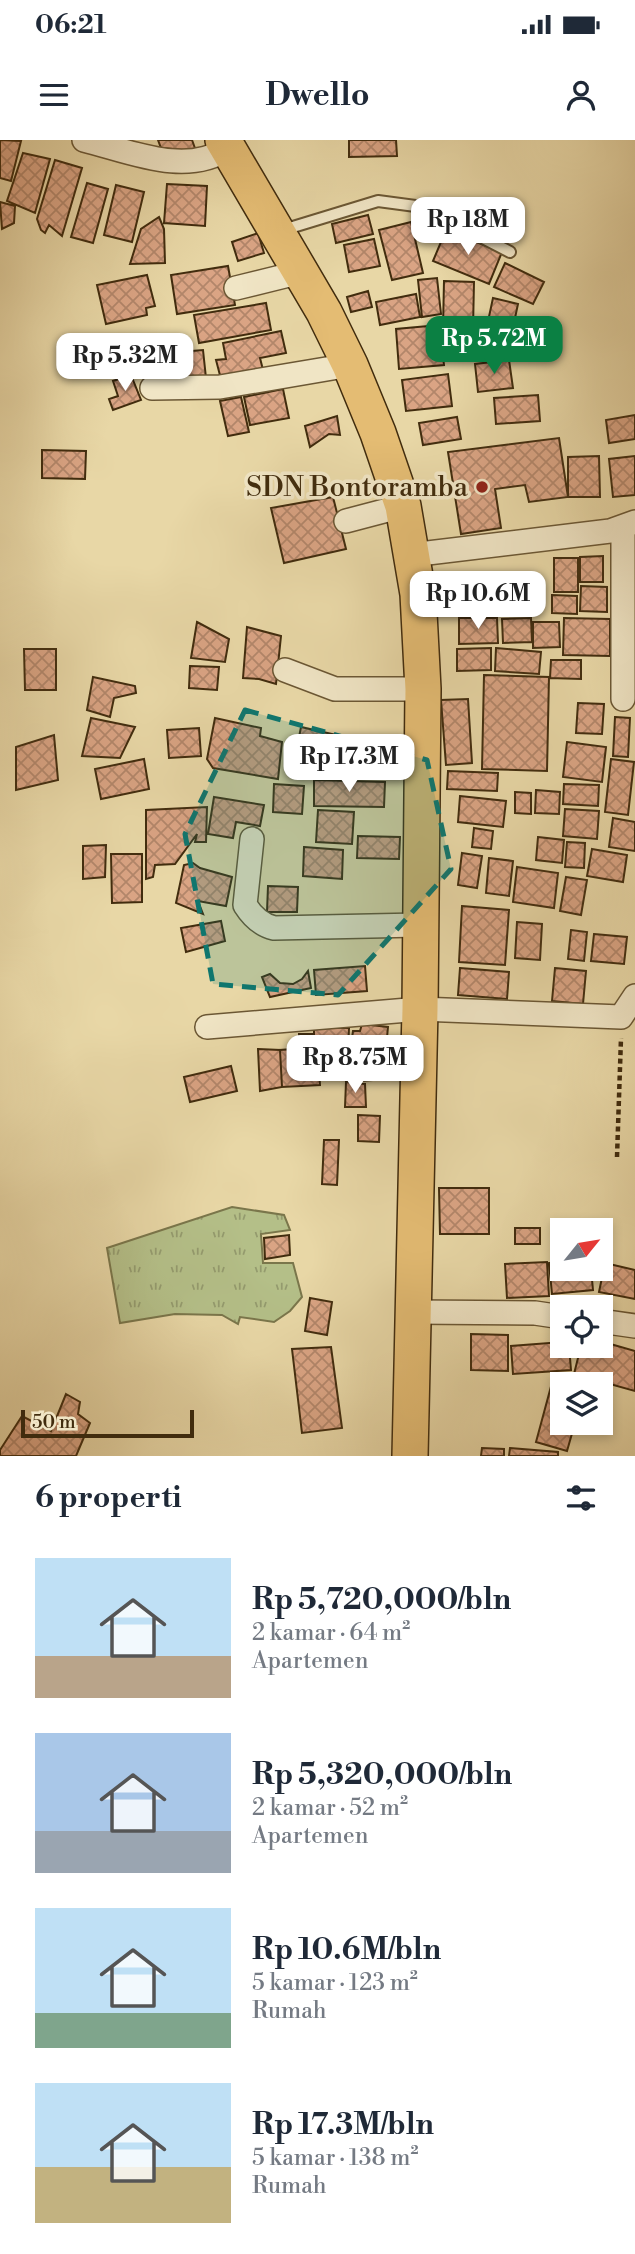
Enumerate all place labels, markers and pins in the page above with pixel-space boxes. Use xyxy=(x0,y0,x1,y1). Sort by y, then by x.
pin: Rp 18M xyxy=(411,198,525,257)
pin: Rp 5.72M xyxy=(422,316,566,376)
pin: Rp 5.32M xyxy=(53,334,197,393)
place label: SDN Bontoramba xyxy=(246,470,469,505)
marker: SDN Bontoramba xyxy=(474,479,490,495)
pin: Rp 10.6M xyxy=(406,572,550,631)
pin: Rp 17.3M xyxy=(277,734,421,794)
pin: Rp 8.75M xyxy=(283,1035,427,1095)

